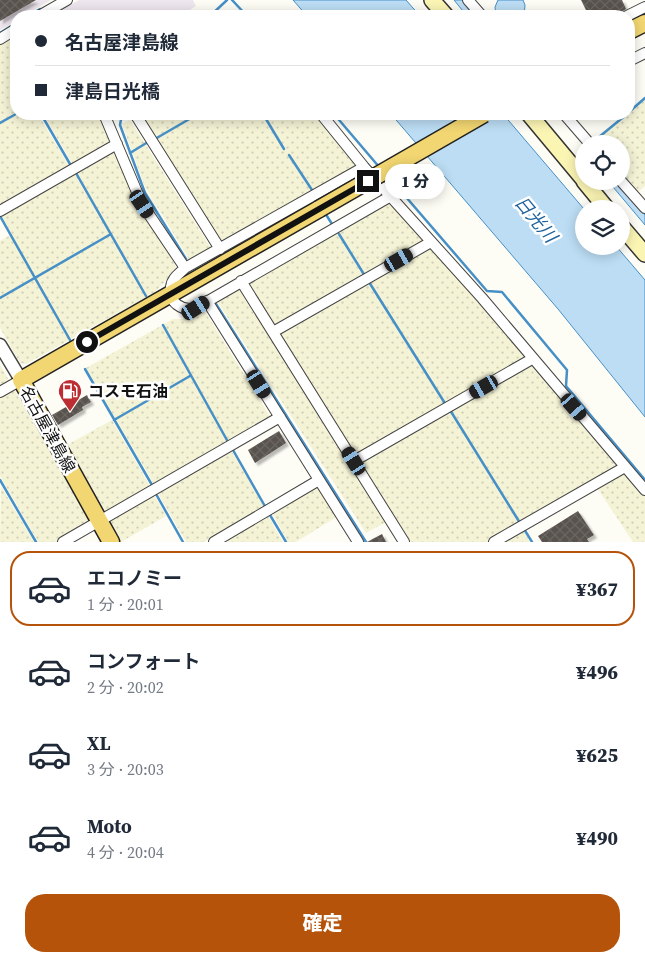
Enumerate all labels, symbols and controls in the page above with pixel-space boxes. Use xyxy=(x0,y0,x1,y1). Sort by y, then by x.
text: 名古屋津島線 xyxy=(65,29,179,55)
text: 津島日光橋 xyxy=(65,78,160,104)
map controls xyxy=(575,135,630,255)
button: locate xyxy=(575,135,630,190)
callout: 1 分 xyxy=(386,164,446,198)
route end xyxy=(357,170,379,192)
text: 1 分 xyxy=(401,170,429,192)
car xyxy=(127,187,156,221)
water label: 日光川 xyxy=(509,190,564,249)
button: layers xyxy=(575,200,630,255)
car xyxy=(382,246,415,274)
car xyxy=(179,294,212,322)
route start xyxy=(76,331,98,353)
car xyxy=(244,367,273,401)
car xyxy=(467,373,500,401)
fuel station icon: コスモ石油 xyxy=(57,378,83,412)
place label: コスモ石油 xyxy=(88,380,168,402)
street label: 名古屋津島線 xyxy=(15,382,81,476)
car xyxy=(558,391,589,423)
car xyxy=(339,444,368,478)
text: エコノミー xyxy=(87,565,182,591)
icon: car xyxy=(27,566,72,611)
text: ¥367 xyxy=(576,576,618,602)
text: 1 分 · 20:01 xyxy=(87,593,164,615)
text: コンフォート xyxy=(87,648,200,674)
icon: car xyxy=(27,649,72,694)
text: ¥496 xyxy=(576,659,618,685)
text: 2 分 · 20:02 xyxy=(87,676,164,698)
text: XL xyxy=(87,730,110,756)
icon: car xyxy=(27,732,72,777)
text: ¥625 xyxy=(576,742,618,768)
text: 3 分 · 20:03 xyxy=(87,758,164,780)
text: Moto xyxy=(87,813,132,839)
icon: car xyxy=(27,815,72,860)
text: ¥490 xyxy=(576,825,618,851)
text: 4 分 · 20:04 xyxy=(87,841,164,863)
button: 確定 xyxy=(25,894,620,952)

